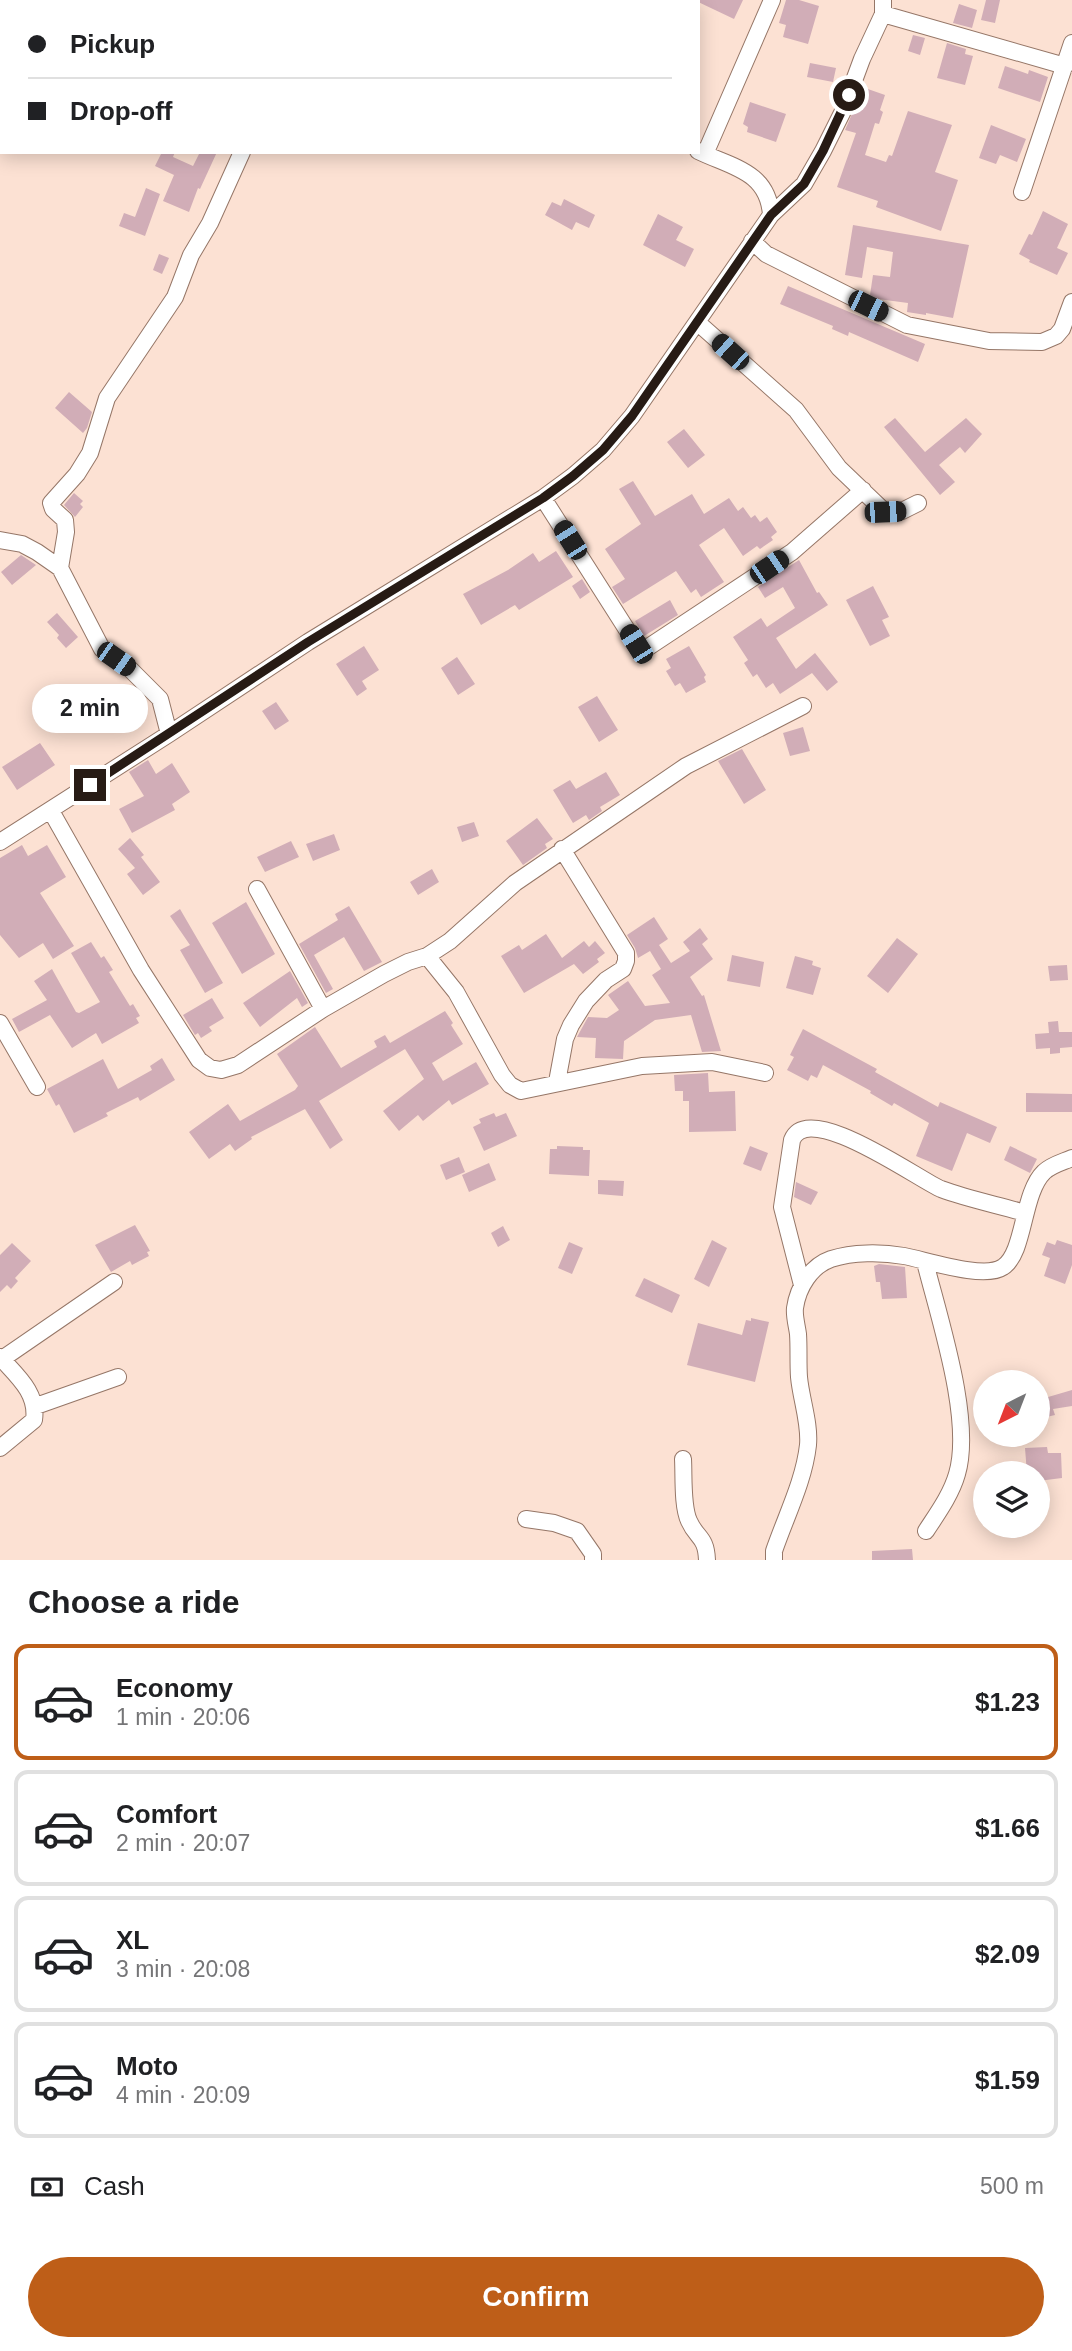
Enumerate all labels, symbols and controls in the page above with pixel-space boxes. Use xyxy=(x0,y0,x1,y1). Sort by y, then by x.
text: Pickup xyxy=(70,29,155,59)
route start xyxy=(833,79,865,111)
text: Drop-off xyxy=(70,96,173,126)
car xyxy=(845,287,892,325)
car xyxy=(708,330,753,374)
car xyxy=(864,501,907,523)
car xyxy=(550,517,591,563)
car xyxy=(746,547,793,587)
car xyxy=(616,621,657,667)
car xyxy=(93,638,140,680)
callout: 2 min xyxy=(32,684,148,732)
text: 2 min xyxy=(60,695,120,721)
route end xyxy=(74,769,106,801)
north arrow xyxy=(973,1370,1050,1447)
map controls xyxy=(973,1370,1050,1538)
button: layers xyxy=(973,1461,1050,1538)
text: Choose a ride xyxy=(28,1584,240,1620)
icon: car xyxy=(32,1671,95,1734)
text: Economy xyxy=(116,1673,233,1703)
text: $1.23 xyxy=(975,1687,1040,1717)
text: 1 min · 20:06 xyxy=(116,1704,250,1730)
icon: car xyxy=(32,1797,95,1860)
text: Comfort xyxy=(116,1799,217,1829)
text: $1.66 xyxy=(975,1813,1040,1843)
text: 2 min · 20:07 xyxy=(116,1830,250,1856)
icon: car xyxy=(32,1923,95,1986)
text: XL xyxy=(116,1925,149,1955)
text: $2.09 xyxy=(975,1939,1040,1969)
text: 3 min · 20:08 xyxy=(116,1956,250,1982)
icon: car xyxy=(32,2049,95,2112)
text: Moto xyxy=(116,2051,178,2081)
text: $1.59 xyxy=(975,2065,1040,2095)
text: 4 min · 20:09 xyxy=(116,2082,250,2108)
icon: cash xyxy=(28,2168,66,2206)
text: Cash xyxy=(84,2171,145,2201)
text: 500 m xyxy=(980,2173,1044,2199)
button: Confirm xyxy=(28,2257,1044,2337)

